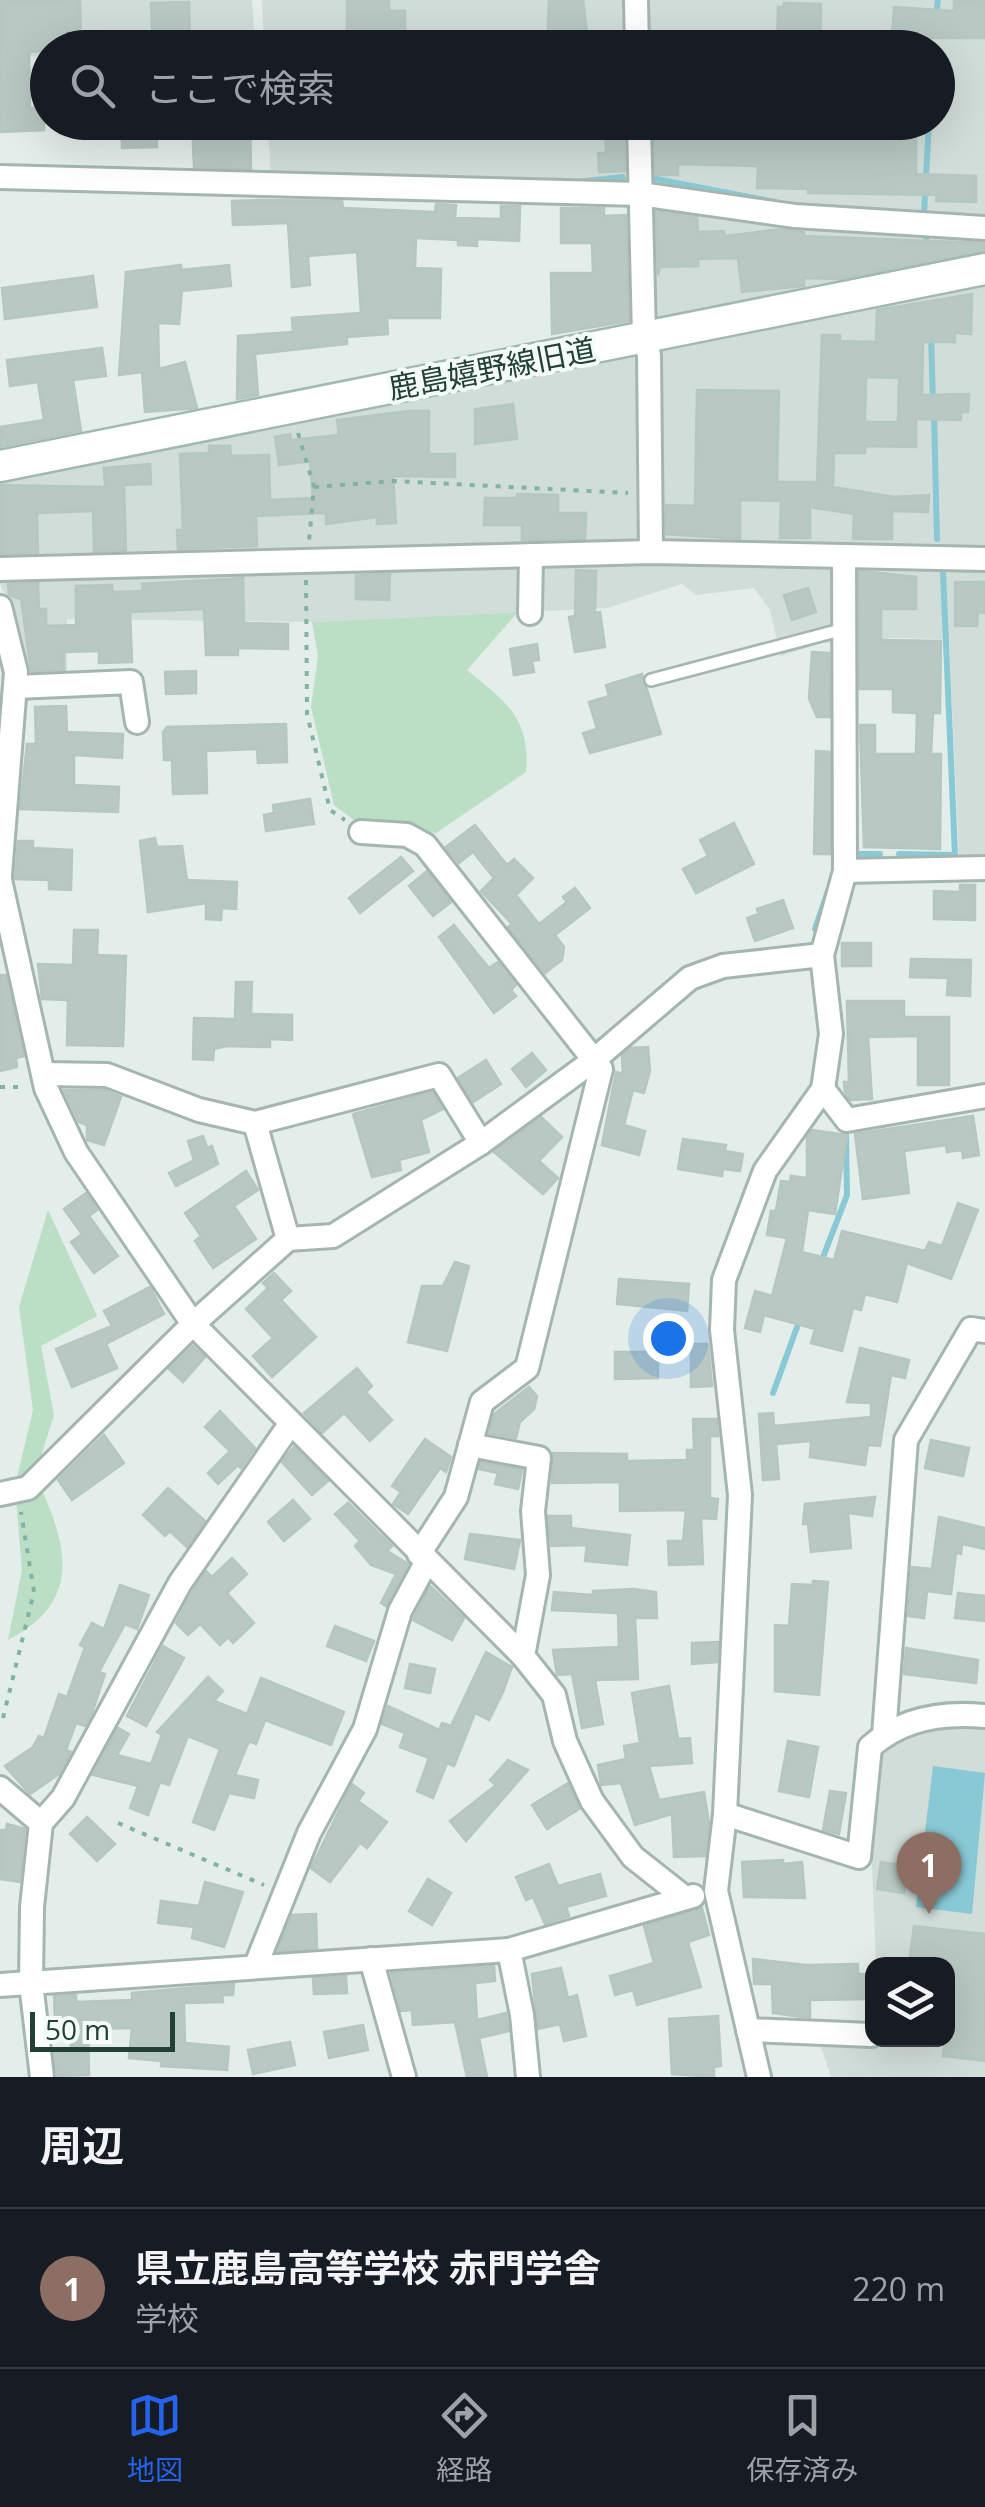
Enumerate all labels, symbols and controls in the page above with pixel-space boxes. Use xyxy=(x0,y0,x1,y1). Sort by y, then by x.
search box xyxy=(30,30,955,140)
icon: search xyxy=(65,58,120,113)
text: ここで検索 xyxy=(145,61,335,113)
street label: 鹿島嬉野線旧道 xyxy=(385,328,599,408)
your location xyxy=(643,1313,694,1364)
pin: 1 xyxy=(896,1832,962,1914)
map controls xyxy=(865,1957,955,2047)
button: layers xyxy=(865,1957,955,2047)
scale bar xyxy=(30,2007,175,2052)
text: 50 m xyxy=(45,2010,110,2048)
text: 周辺 xyxy=(40,2116,124,2173)
text: 県立鹿島高等学校 赤門学舎 xyxy=(135,2241,601,2293)
text: 1 xyxy=(63,2267,82,2310)
text: 220 m xyxy=(852,2267,945,2310)
text: 学校 xyxy=(135,2296,199,2339)
tab: 地図 xyxy=(127,2388,183,2488)
tab: 経路 xyxy=(436,2388,492,2488)
tab: 保存済み xyxy=(746,2388,858,2488)

